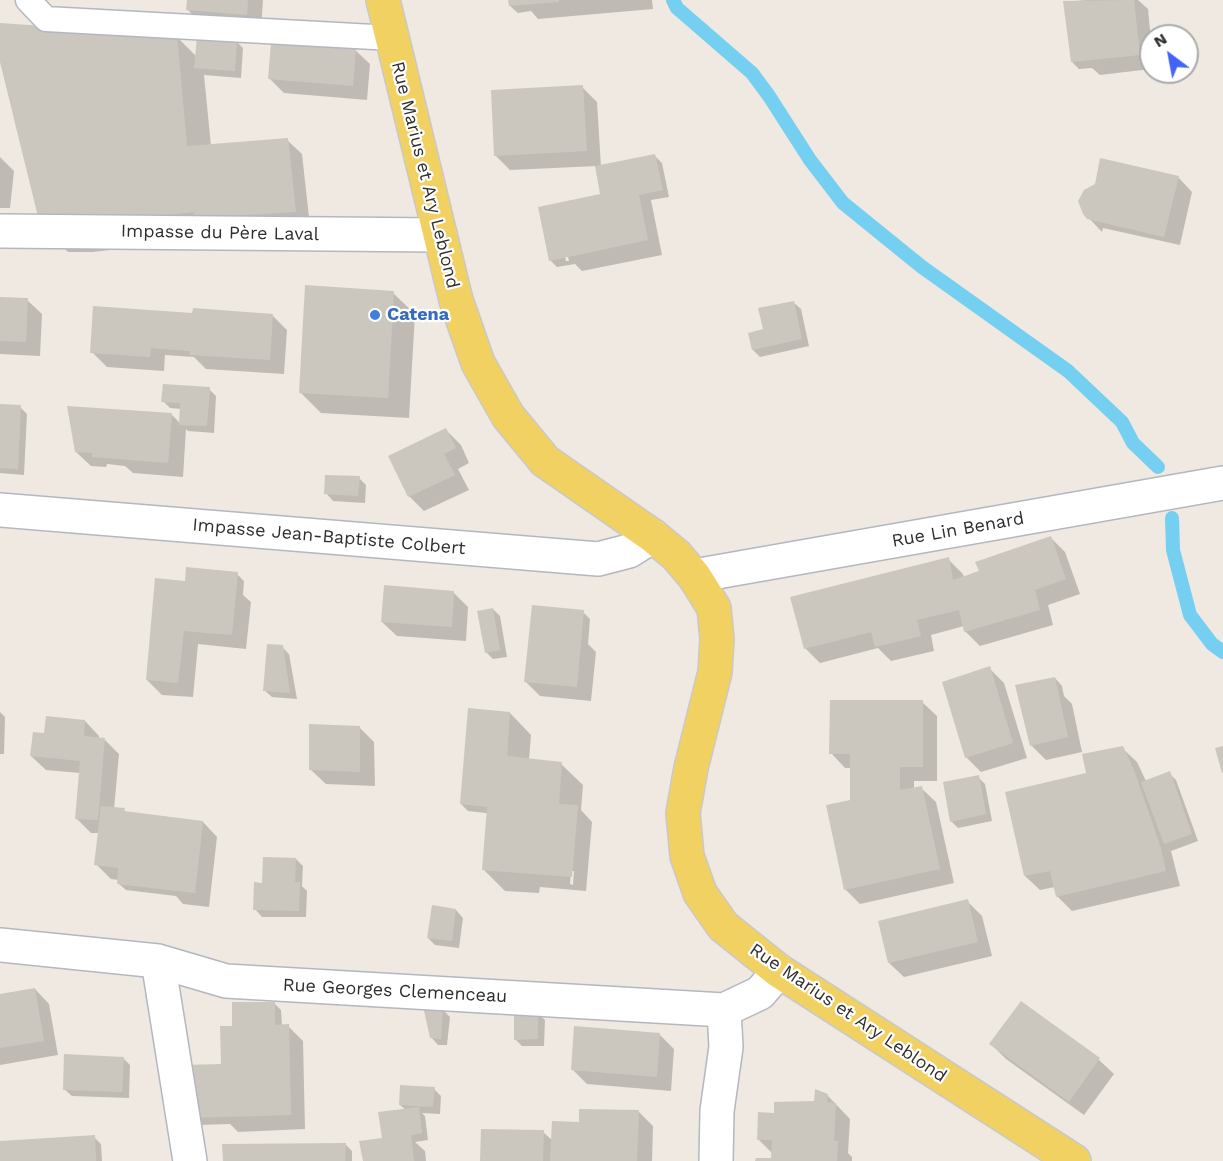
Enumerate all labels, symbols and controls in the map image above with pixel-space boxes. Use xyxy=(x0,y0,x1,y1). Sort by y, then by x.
north arrow xyxy=(1139,24,1199,84)
text: N xyxy=(1150,29,1170,51)
street label: Rue Marius et Ary Leblond xyxy=(386,59,464,291)
street label: Impasse du Père Laval xyxy=(121,220,319,246)
place label: Catena xyxy=(387,304,449,326)
marker: Catena xyxy=(368,308,382,322)
street label: Rue Lin Benard xyxy=(890,508,1026,552)
street label: Impasse Jean-Baptiste Colbert xyxy=(192,514,466,560)
street label: Rue Marius et Ary Leblond xyxy=(745,939,951,1087)
street label: Rue Georges Clemenceau xyxy=(282,974,508,1008)

